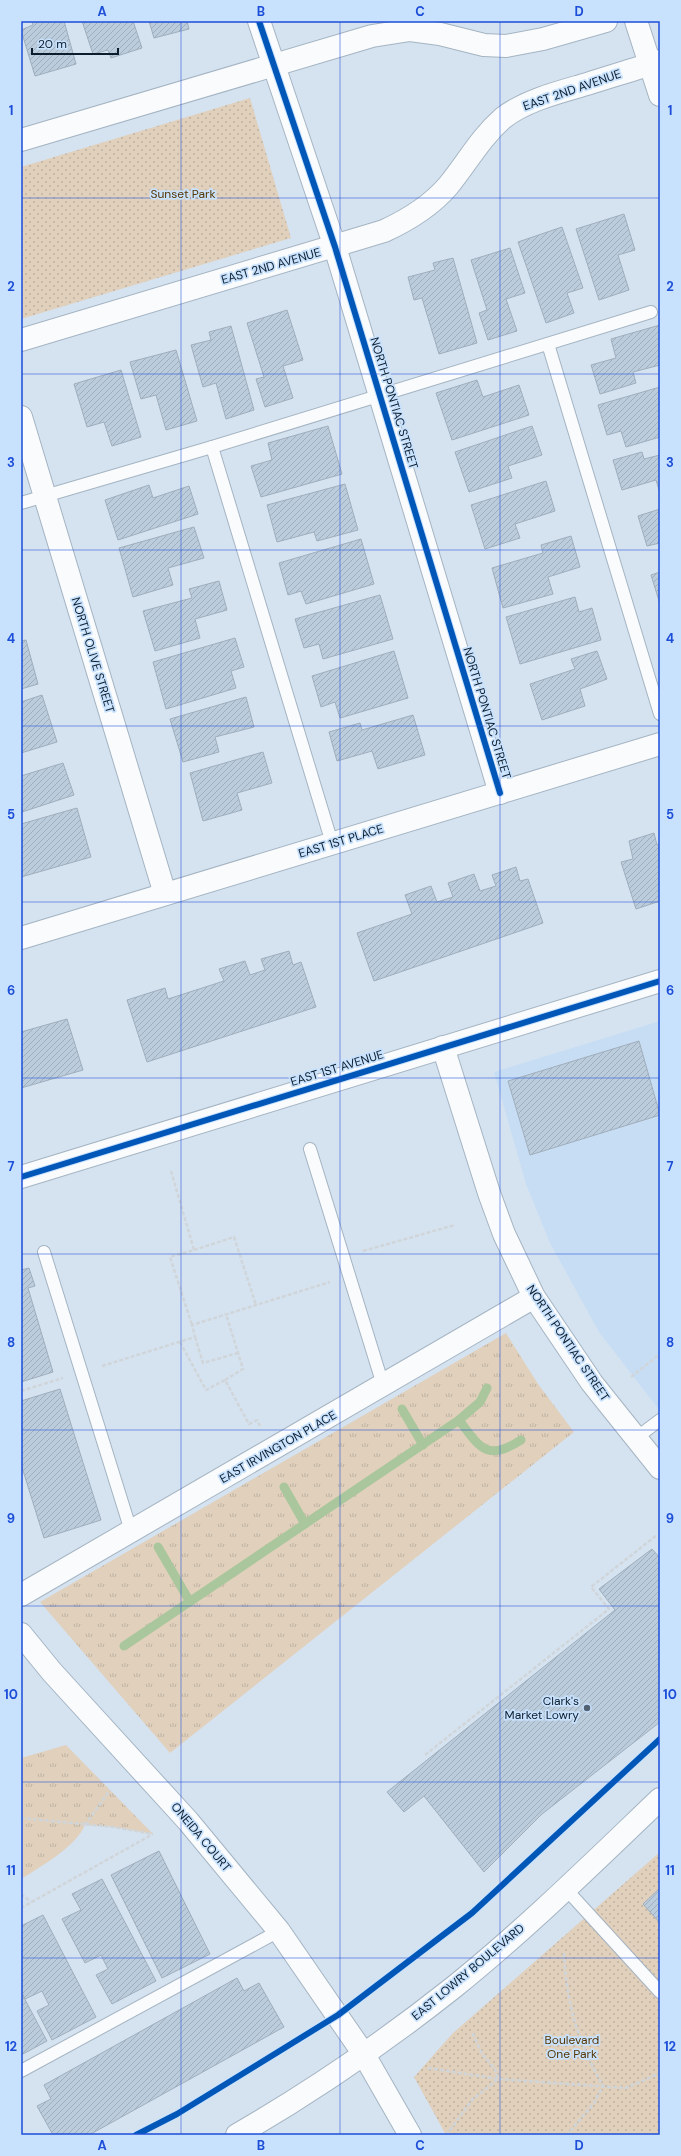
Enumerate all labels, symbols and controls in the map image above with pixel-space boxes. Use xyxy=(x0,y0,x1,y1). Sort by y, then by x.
text: A xyxy=(97,3,107,20)
text: B xyxy=(257,3,265,20)
text: C xyxy=(415,3,425,20)
text: D xyxy=(574,3,584,20)
scale bar xyxy=(32,30,118,56)
text: 20 m xyxy=(38,36,67,52)
street label: EAST 2ND AVENUE xyxy=(521,66,623,114)
text: 1 xyxy=(9,102,13,119)
text: 1 xyxy=(668,102,672,119)
park label: Sunset Park xyxy=(151,186,215,202)
street label: EAST 2ND AVENUE xyxy=(219,244,323,288)
text: 2 xyxy=(7,278,15,295)
text: 2 xyxy=(666,278,674,295)
street label: NORTH PONTIAC STREET xyxy=(366,335,422,471)
text: 3 xyxy=(7,454,15,471)
text: 3 xyxy=(666,454,674,471)
street label: NORTH OLIVE STREET xyxy=(68,595,118,715)
text: 4 xyxy=(7,630,15,647)
text: 4 xyxy=(666,630,674,647)
street label: NORTH PONTIAC STREET xyxy=(459,645,515,781)
text: 5 xyxy=(7,806,15,823)
text: 5 xyxy=(666,806,674,823)
street label: EAST 1ST PLACE xyxy=(297,820,386,862)
text: 6 xyxy=(7,982,15,999)
text: 6 xyxy=(666,982,674,999)
street label: EAST 1ST AVENUE xyxy=(289,1046,386,1090)
text: 7 xyxy=(8,1158,15,1175)
text: 7 xyxy=(667,1158,674,1175)
street label: NORTH PONTIAC STREET xyxy=(523,1282,613,1405)
text: 8 xyxy=(7,1334,15,1351)
text: 8 xyxy=(666,1334,674,1351)
street label: EAST IRVINGTON PLACE xyxy=(217,1407,340,1487)
text: 9 xyxy=(7,1510,15,1527)
text: 9 xyxy=(666,1510,674,1527)
text: 10 xyxy=(4,1686,18,1703)
text: 10 xyxy=(663,1686,677,1703)
place label: Clark's Market Lowry xyxy=(505,1693,579,1723)
marker: Clark's Market Lowry xyxy=(582,1703,592,1713)
street label: ONEIDA COURT xyxy=(167,1799,235,1875)
text: 11 xyxy=(6,1862,16,1879)
text: 11 xyxy=(665,1862,675,1879)
street label: EAST LOWRY BOULEVARD xyxy=(408,1920,528,2024)
park label: Boulevard One Park xyxy=(545,2032,599,2062)
text: 12 xyxy=(5,2038,17,2055)
text: 12 xyxy=(664,2038,676,2055)
text: A xyxy=(97,2137,107,2154)
text: B xyxy=(257,2137,265,2154)
text: C xyxy=(415,2137,425,2154)
text: D xyxy=(574,2137,584,2154)

